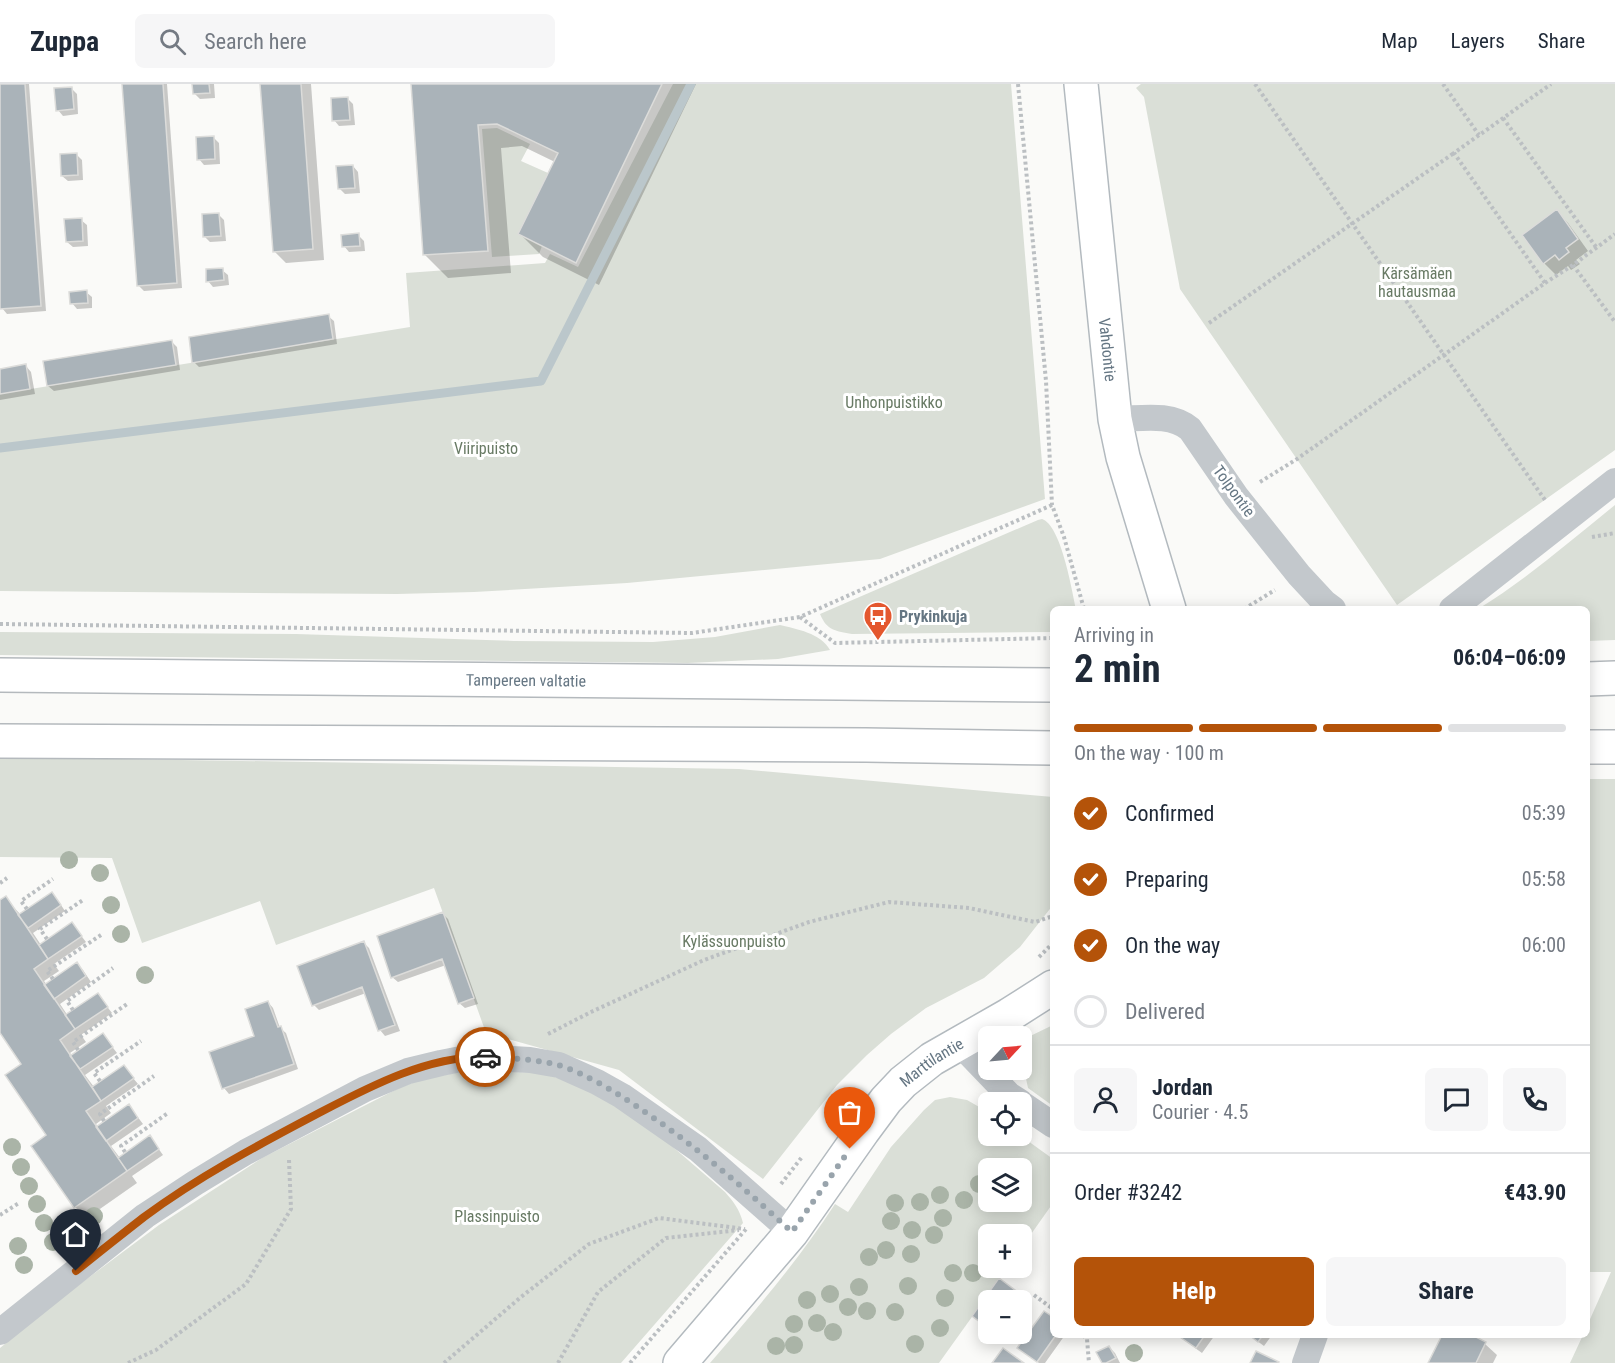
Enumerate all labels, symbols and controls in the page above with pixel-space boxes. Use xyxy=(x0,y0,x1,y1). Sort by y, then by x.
search box xyxy=(135,14,555,68)
text: Zuppa xyxy=(30,25,99,58)
icon: search xyxy=(156,25,189,58)
text: Search here xyxy=(204,29,307,54)
text: Map xyxy=(1381,29,1418,53)
text: Layers xyxy=(1451,29,1505,53)
text: Share xyxy=(1538,29,1585,53)
park label: Kärsämäen hautausmaa xyxy=(1378,264,1456,301)
street label: Vahdontie xyxy=(1095,317,1121,382)
park label: Unhonpuistikko xyxy=(845,393,943,412)
park label: Viiripuisto xyxy=(454,439,518,458)
street label: Tolpontie xyxy=(1209,462,1259,520)
bus stop icon: Prykinkuja xyxy=(862,600,894,642)
place label: Prykinkuja xyxy=(899,607,968,626)
text: Arriving in xyxy=(1074,623,1154,647)
text: 06:04–06:09 xyxy=(1453,645,1566,670)
text: 2 min xyxy=(1074,646,1161,692)
street label: Tampereen valtatie xyxy=(466,670,586,690)
text: On the way · 100 m xyxy=(1074,741,1224,765)
icon: check xyxy=(1074,797,1107,830)
text: Confirmed xyxy=(1125,801,1214,826)
text: 05:39 xyxy=(1522,801,1566,825)
icon: check xyxy=(1074,863,1107,896)
text: Preparing xyxy=(1125,867,1209,892)
text: 05:58 xyxy=(1522,867,1566,891)
icon: check xyxy=(1074,929,1107,962)
park label: Kylässuonpuisto xyxy=(682,932,786,951)
text: On the way xyxy=(1125,933,1220,958)
text: 06:00 xyxy=(1522,933,1566,957)
text: Delivered xyxy=(1125,999,1205,1024)
north arrow xyxy=(978,1026,1032,1080)
map controls xyxy=(978,1026,1032,1344)
courier xyxy=(455,1027,515,1087)
street label: Marttilantie xyxy=(896,1034,967,1091)
icon: car xyxy=(469,1041,502,1074)
button: person xyxy=(1074,1068,1137,1131)
button: chat xyxy=(1425,1068,1488,1131)
button: phone xyxy=(1503,1068,1566,1131)
text: Jordan xyxy=(1152,1075,1213,1100)
pin xyxy=(824,1087,875,1149)
button: locate xyxy=(978,1092,1032,1146)
icon: bag xyxy=(833,1096,866,1129)
text: Courier · 4.5 xyxy=(1152,1100,1248,1124)
button: layers xyxy=(978,1158,1032,1212)
text: Order #3242 xyxy=(1074,1180,1182,1205)
text: €43.90 xyxy=(1504,1180,1566,1205)
park label: Plassinpuisto xyxy=(454,1207,540,1226)
pin xyxy=(50,1209,101,1271)
icon: home xyxy=(59,1218,92,1251)
button: + xyxy=(978,1224,1032,1278)
button: Help xyxy=(1074,1257,1314,1326)
button: Share xyxy=(1326,1257,1566,1326)
button: − xyxy=(978,1290,1032,1344)

